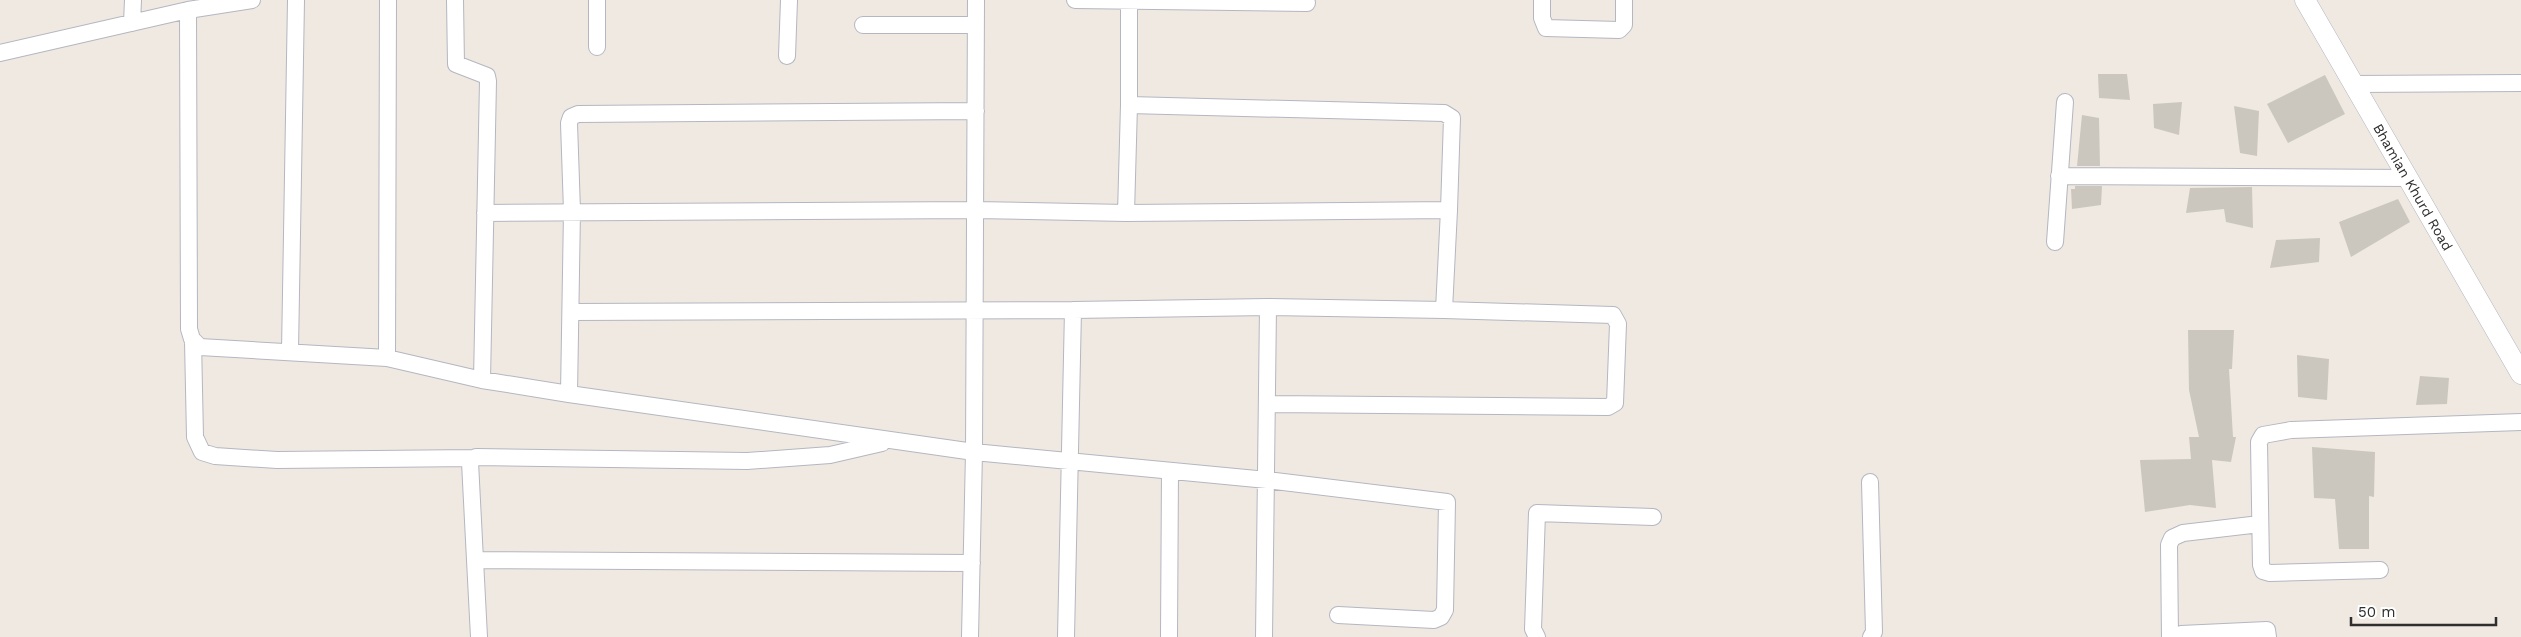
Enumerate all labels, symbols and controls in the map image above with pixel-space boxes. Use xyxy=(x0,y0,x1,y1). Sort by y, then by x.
street label: Bhamian Khurd Road xyxy=(2370,121,2456,253)
scale bar xyxy=(2351,594,2496,626)
text: 50 m xyxy=(2358,603,2395,621)

